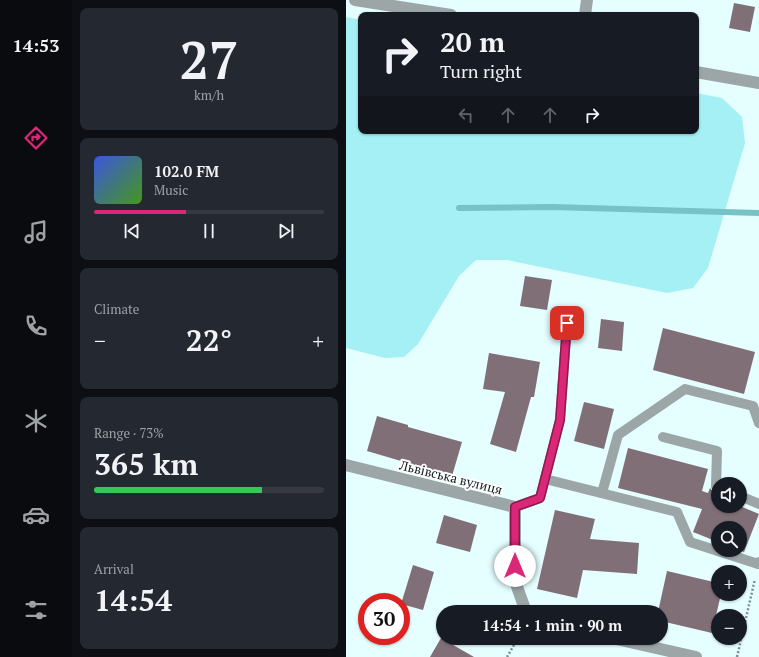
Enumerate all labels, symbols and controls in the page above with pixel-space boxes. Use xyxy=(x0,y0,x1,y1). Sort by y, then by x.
text: 20 m xyxy=(440,23,505,60)
text: 27 xyxy=(180,25,238,94)
icon: right xyxy=(374,28,426,80)
text: 14:53 xyxy=(13,33,59,57)
text: Turn right xyxy=(440,59,522,83)
text: km/h xyxy=(194,86,224,104)
icon: left xyxy=(455,104,477,126)
icon: ahead xyxy=(497,104,519,126)
icon: ahead xyxy=(539,104,561,126)
icon: right xyxy=(581,104,603,126)
icon: directions xyxy=(22,124,50,152)
text: 102.0 FM xyxy=(154,161,219,181)
text: Music xyxy=(154,181,188,199)
icon: music xyxy=(22,218,50,246)
icon: previous xyxy=(121,220,143,242)
icon: pause xyxy=(198,220,220,242)
icon: next xyxy=(275,220,297,242)
text: Climate xyxy=(94,300,139,318)
pin xyxy=(550,306,584,340)
icon: phone xyxy=(22,312,50,340)
icon: arrive xyxy=(556,312,578,334)
text: 22° xyxy=(186,320,232,360)
text: − xyxy=(94,326,106,355)
text: + xyxy=(312,326,324,355)
icon: climate xyxy=(22,407,50,435)
text: Range · 73% xyxy=(94,424,164,442)
text: 365 km xyxy=(94,444,198,484)
street label: Львівська вулиця xyxy=(397,455,504,498)
map controls xyxy=(711,477,747,645)
button: sound xyxy=(711,477,747,513)
icon: car xyxy=(22,501,50,529)
button: search xyxy=(711,521,747,557)
position arrow xyxy=(494,545,536,587)
text: Arrival xyxy=(94,560,134,578)
button: + xyxy=(711,565,747,601)
text: 14:54 xyxy=(94,580,172,620)
speed limit sign: 30 xyxy=(358,593,410,645)
icon: filters xyxy=(22,596,50,624)
button: − xyxy=(711,609,747,645)
text: 14:54 · 1 min · 90 m xyxy=(482,615,622,635)

